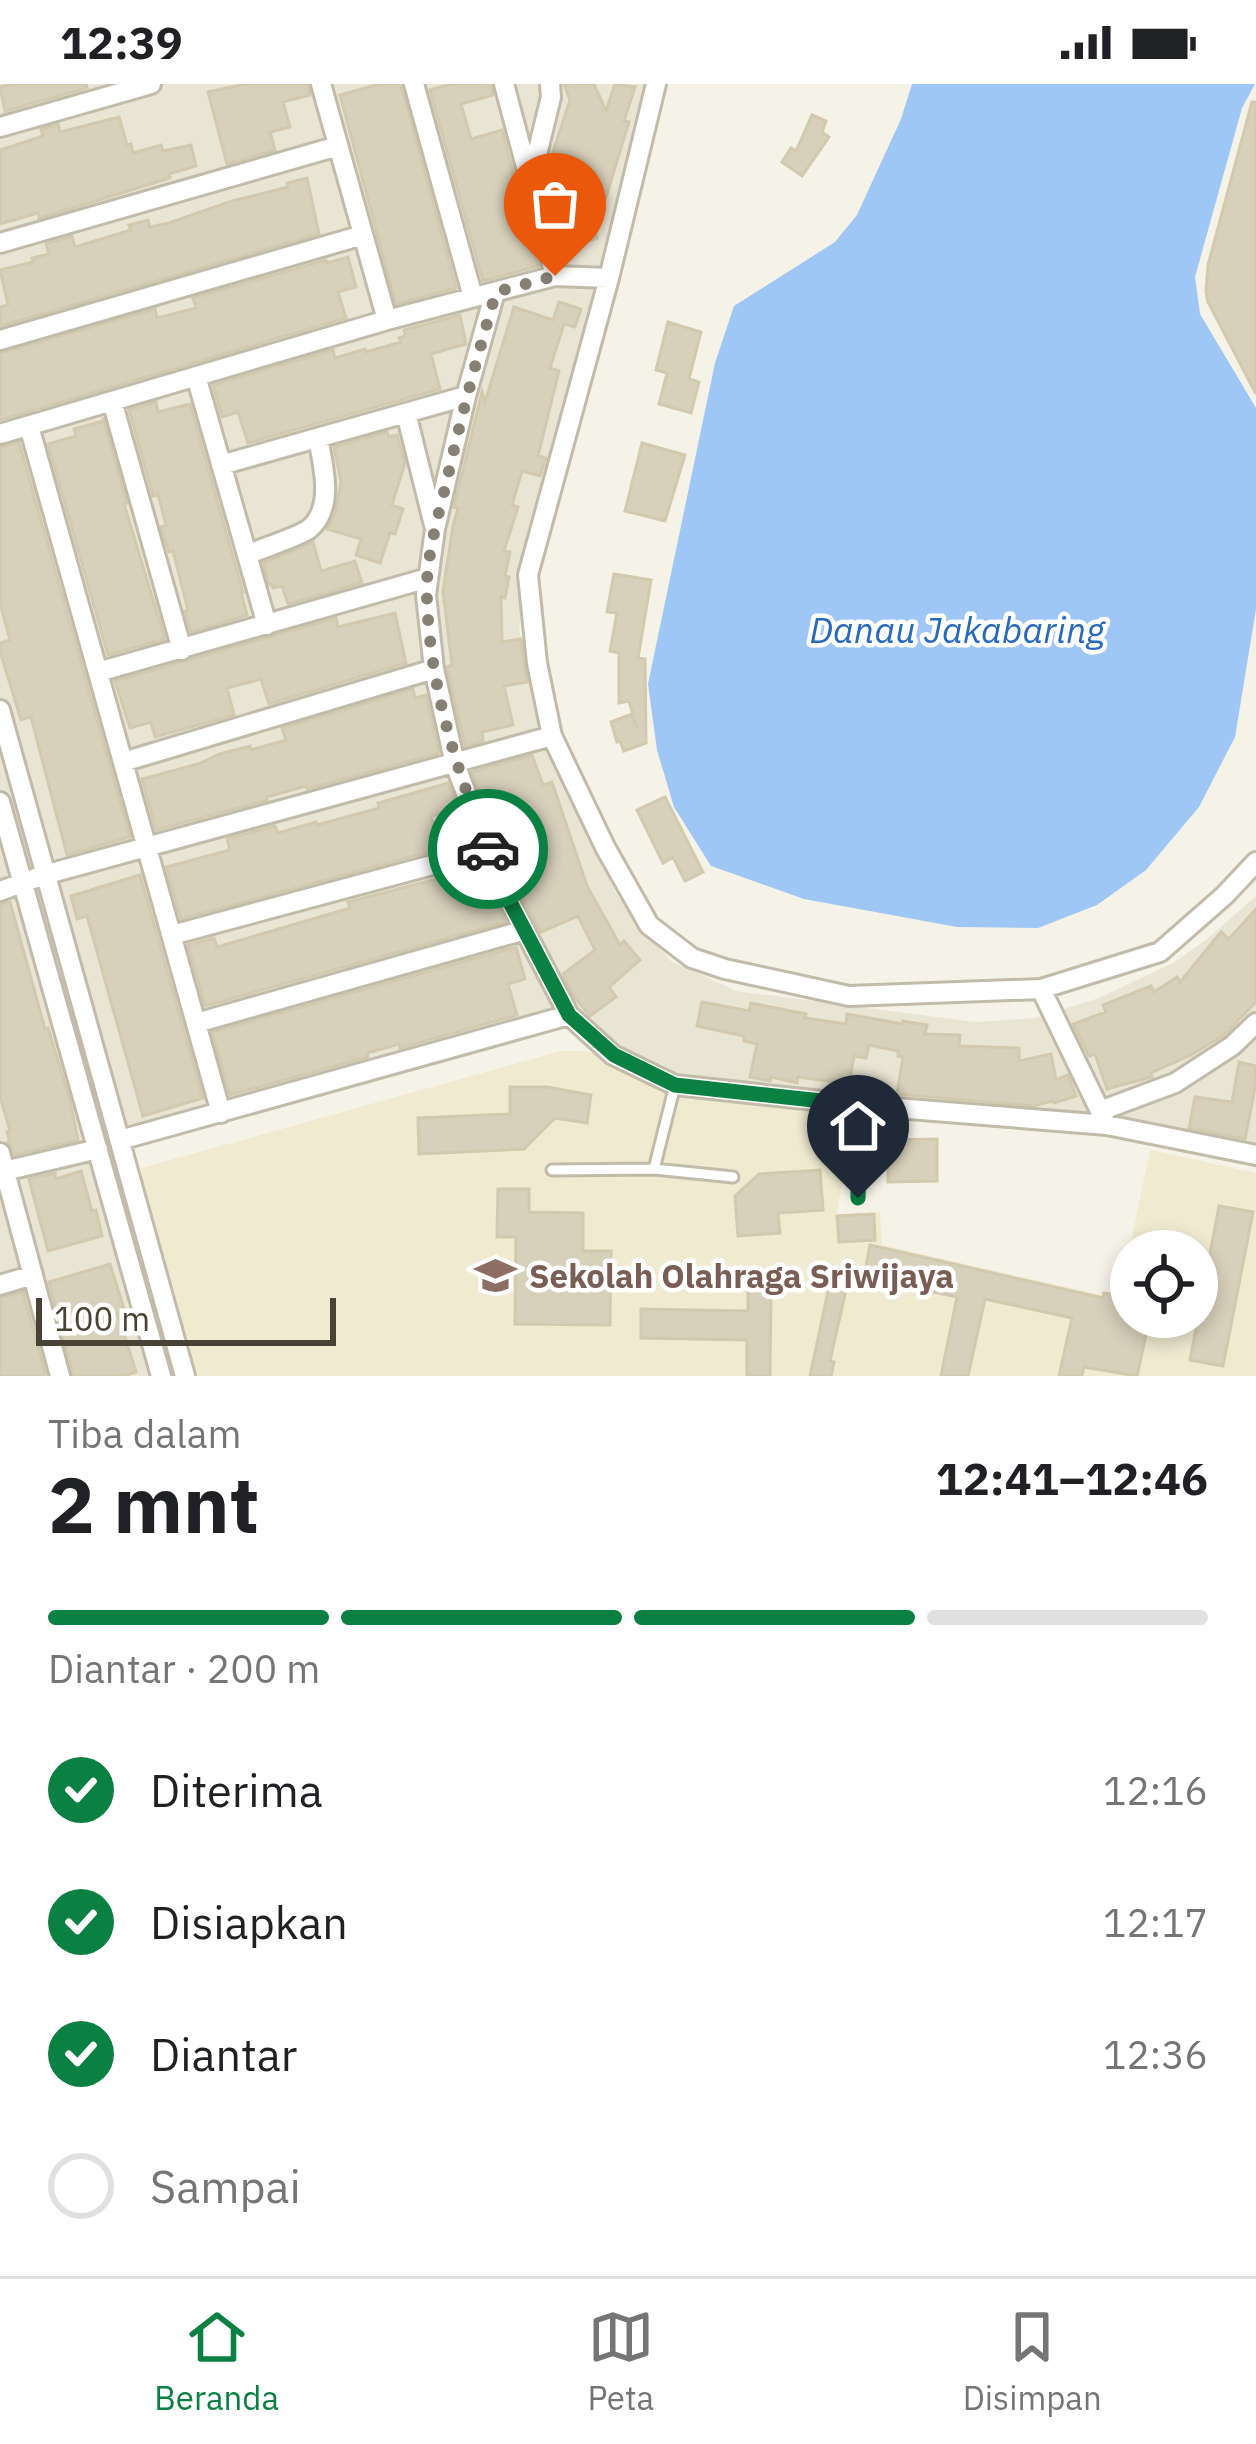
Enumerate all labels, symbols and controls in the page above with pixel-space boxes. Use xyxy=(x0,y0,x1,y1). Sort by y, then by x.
text: 12:39 xyxy=(60,13,183,71)
pin xyxy=(504,153,606,276)
icon: bag xyxy=(522,171,588,237)
water label: Danau Jakabaring xyxy=(809,606,1106,653)
courier xyxy=(428,789,548,909)
icon: car xyxy=(455,816,521,882)
pin xyxy=(807,1075,909,1198)
icon: home xyxy=(825,1093,891,1159)
map controls xyxy=(1110,1230,1218,1338)
button: locate xyxy=(1110,1230,1218,1338)
school or university icon: Sekolah Olahraga Sriwijaya xyxy=(472,1253,518,1299)
place label: Sekolah Olahraga Sriwijaya xyxy=(529,1254,954,1297)
scale bar xyxy=(36,1292,336,1345)
text: 100 m xyxy=(54,1297,150,1340)
text: Tiba dalam xyxy=(48,1408,242,1459)
text: 12:41–12:46 xyxy=(936,1449,1208,1507)
text: 2 mnt xyxy=(48,1453,259,1554)
text: Diantar · 200 m xyxy=(48,1643,320,1694)
icon: check xyxy=(48,1757,114,1823)
text: Diterima xyxy=(150,1761,323,1819)
text: 12:16 xyxy=(1103,1765,1208,1816)
icon: check xyxy=(48,1889,114,1955)
text: Disiapkan xyxy=(150,1893,348,1951)
text: 12:17 xyxy=(1103,1897,1208,1948)
icon: check xyxy=(48,2021,114,2087)
text: Diantar xyxy=(150,2025,297,2083)
text: 12:36 xyxy=(1103,2029,1208,2080)
text: Sampai xyxy=(150,2157,301,2215)
tab: Beranda xyxy=(154,2304,279,2419)
tab: Peta xyxy=(588,2304,654,2419)
tab: Disimpan xyxy=(963,2304,1102,2419)

